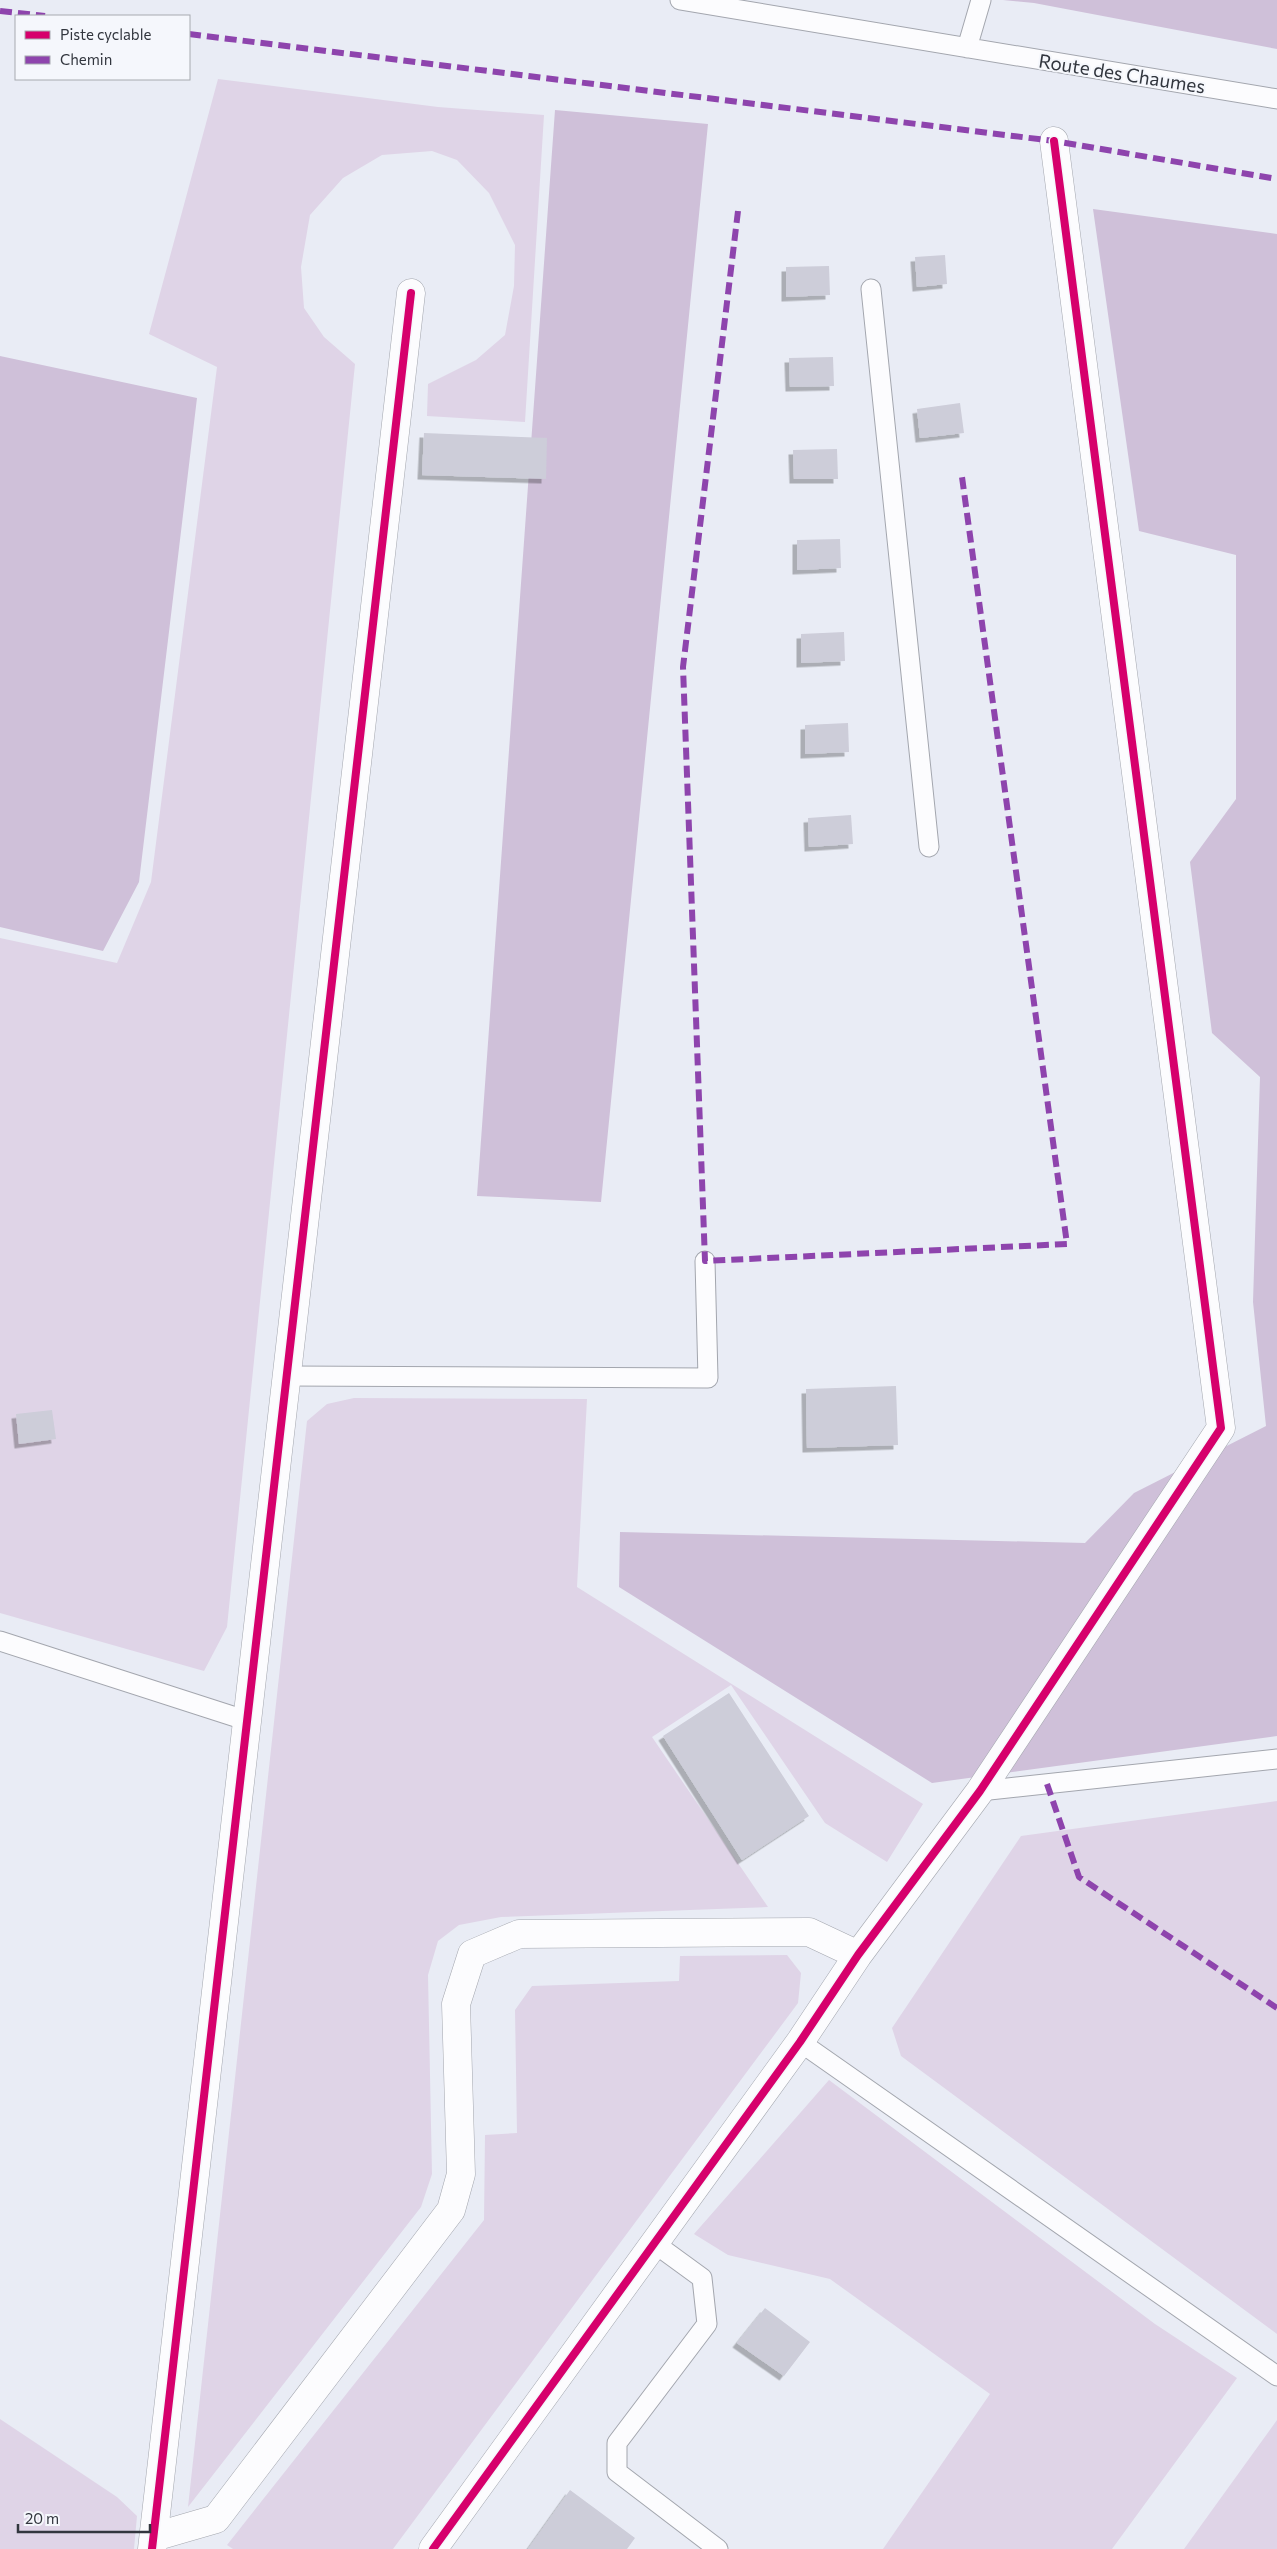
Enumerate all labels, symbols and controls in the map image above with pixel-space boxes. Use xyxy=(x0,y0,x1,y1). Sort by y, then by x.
legend xyxy=(15,15,190,80)
text: Piste cyclable xyxy=(60,25,152,43)
street label: Route des Chaumes xyxy=(1037,48,1207,98)
text: Chemin xyxy=(60,50,112,68)
scale bar xyxy=(18,2502,150,2534)
text: 20 m xyxy=(25,2509,59,2527)

